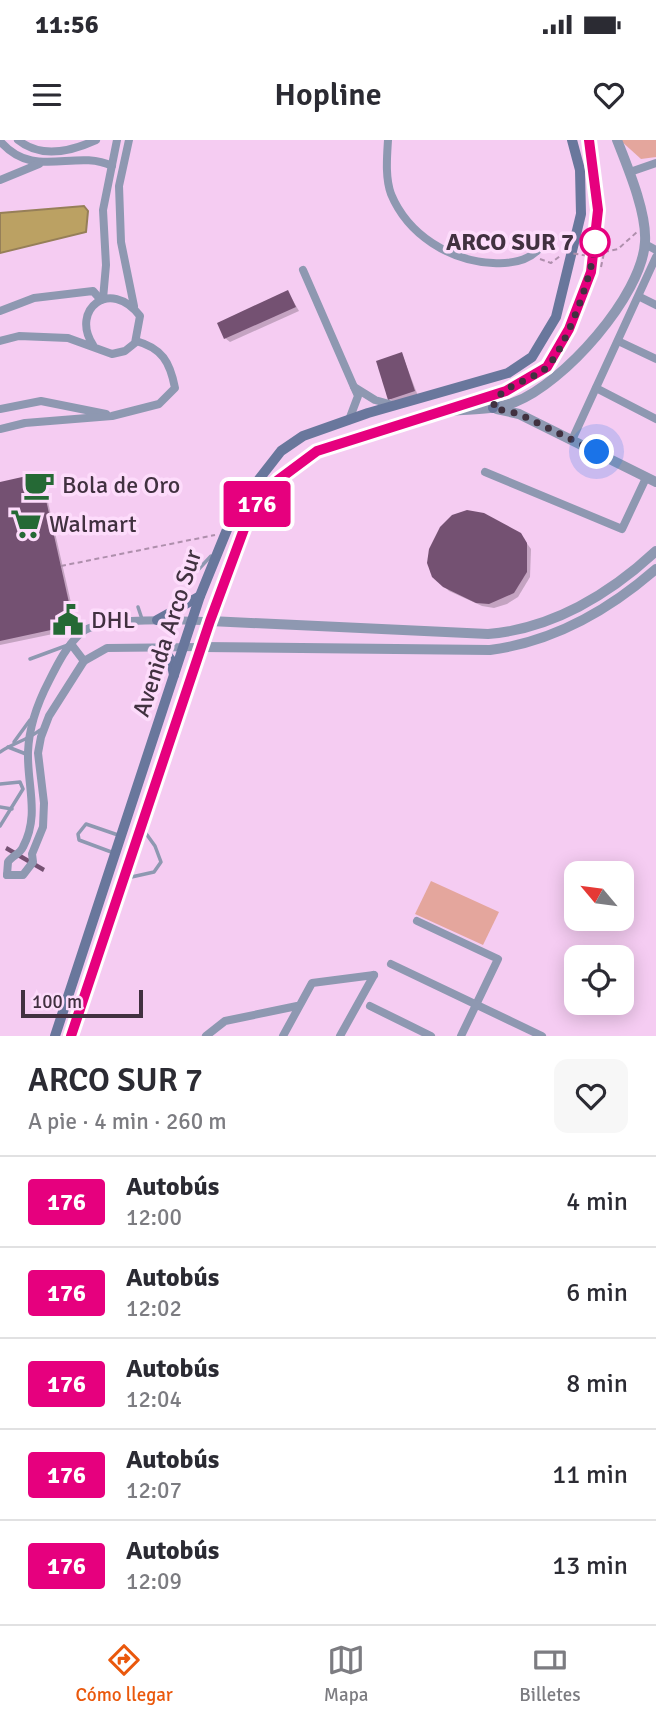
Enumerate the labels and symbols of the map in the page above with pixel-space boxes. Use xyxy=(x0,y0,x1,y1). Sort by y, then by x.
place label: ARCO SUR 7 xyxy=(446,227,574,257)
marker: ARCO SUR 7 xyxy=(580,227,610,257)
your location xyxy=(579,434,614,469)
cafe icon: Bola de Oro xyxy=(22,468,56,502)
place label: Bola de Oro xyxy=(62,470,180,500)
line badge: 176 xyxy=(217,481,297,527)
supermarket icon: Walmart xyxy=(9,507,43,541)
place label: Walmart xyxy=(49,509,137,539)
street label: Avenida Arco Sur xyxy=(126,545,208,720)
public building icon: DHL xyxy=(51,603,85,637)
place label: DHL xyxy=(91,605,135,635)
north arrow xyxy=(564,861,634,931)
scale bar xyxy=(21,987,144,1019)

